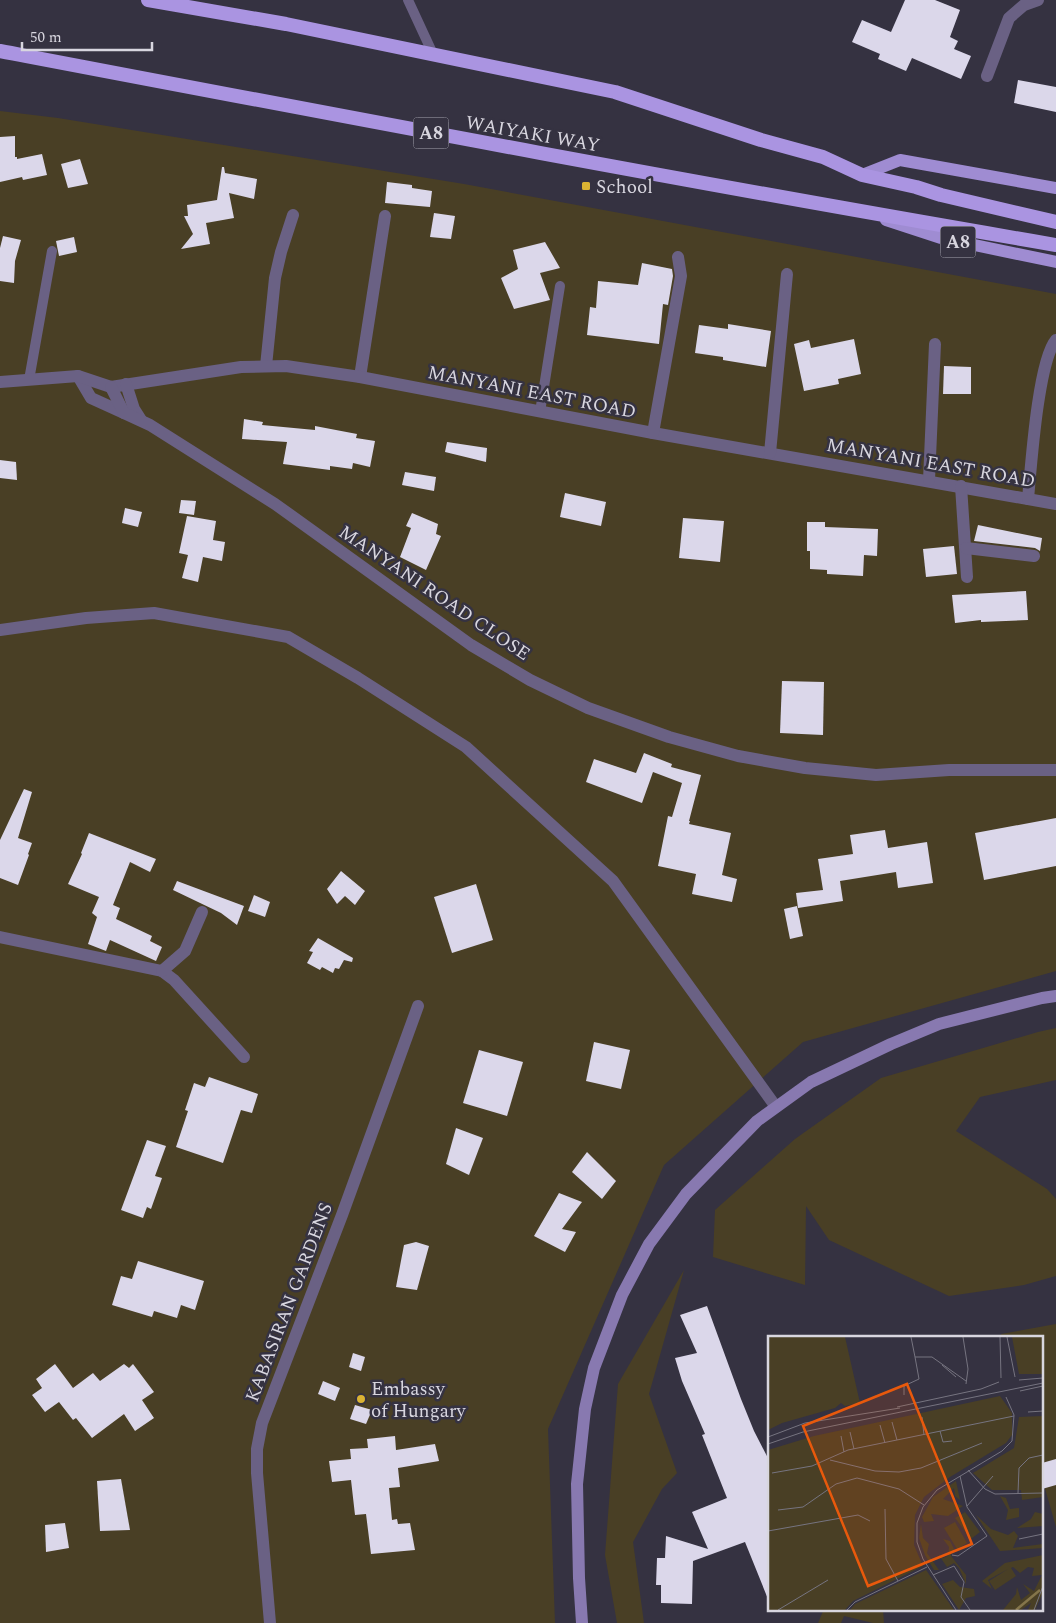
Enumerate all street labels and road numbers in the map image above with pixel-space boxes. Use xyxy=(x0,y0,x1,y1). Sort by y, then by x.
street label: WAIYAKI WAY xyxy=(463,108,602,161)
road number: A8 xyxy=(414,118,448,148)
road number: A8 xyxy=(940,226,976,258)
street label: MANYANI EAST ROAD xyxy=(425,358,638,427)
street label: MANYANI EAST ROAD xyxy=(824,431,1038,496)
street label: MANYANI ROAD CLOSE xyxy=(332,518,536,668)
street label: KABASIRAN GARDENS xyxy=(238,1199,341,1406)

